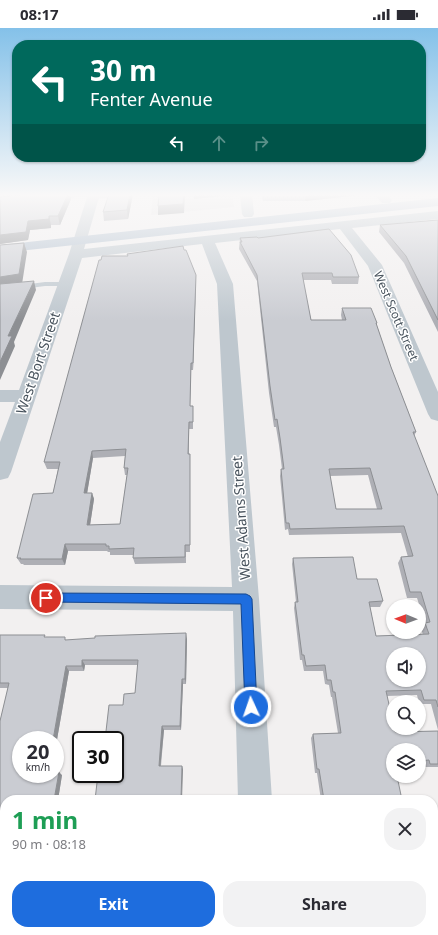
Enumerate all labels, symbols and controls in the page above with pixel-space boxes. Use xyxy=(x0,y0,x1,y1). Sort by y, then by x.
text: 08:17 xyxy=(20,4,59,24)
text: 30 m xyxy=(90,51,157,89)
icon: left xyxy=(24,56,76,108)
text: Fenter Avenue xyxy=(90,87,213,111)
icon: left xyxy=(166,132,188,154)
icon: ahead xyxy=(208,132,230,154)
icon: right xyxy=(250,132,272,154)
street label: West Scott Street xyxy=(370,268,423,364)
street label: West Bort Street xyxy=(11,309,64,417)
street label: West Adams Street xyxy=(227,456,254,581)
pin xyxy=(29,581,63,615)
icon: arrive xyxy=(35,587,57,609)
north arrow xyxy=(386,599,426,639)
map controls xyxy=(386,599,426,783)
button: sound xyxy=(386,647,426,687)
position arrow xyxy=(230,686,272,728)
button: search xyxy=(386,695,426,735)
speed limit sign: 30 xyxy=(72,731,124,783)
text: 20 xyxy=(27,738,49,765)
button: layers xyxy=(386,743,426,783)
text: km/h xyxy=(26,760,50,774)
text: 1 min xyxy=(12,803,78,836)
button: close xyxy=(384,808,426,850)
text: 90 m · 08:18 xyxy=(12,835,86,853)
button: Exit xyxy=(12,881,215,927)
button: Share xyxy=(223,881,426,927)

